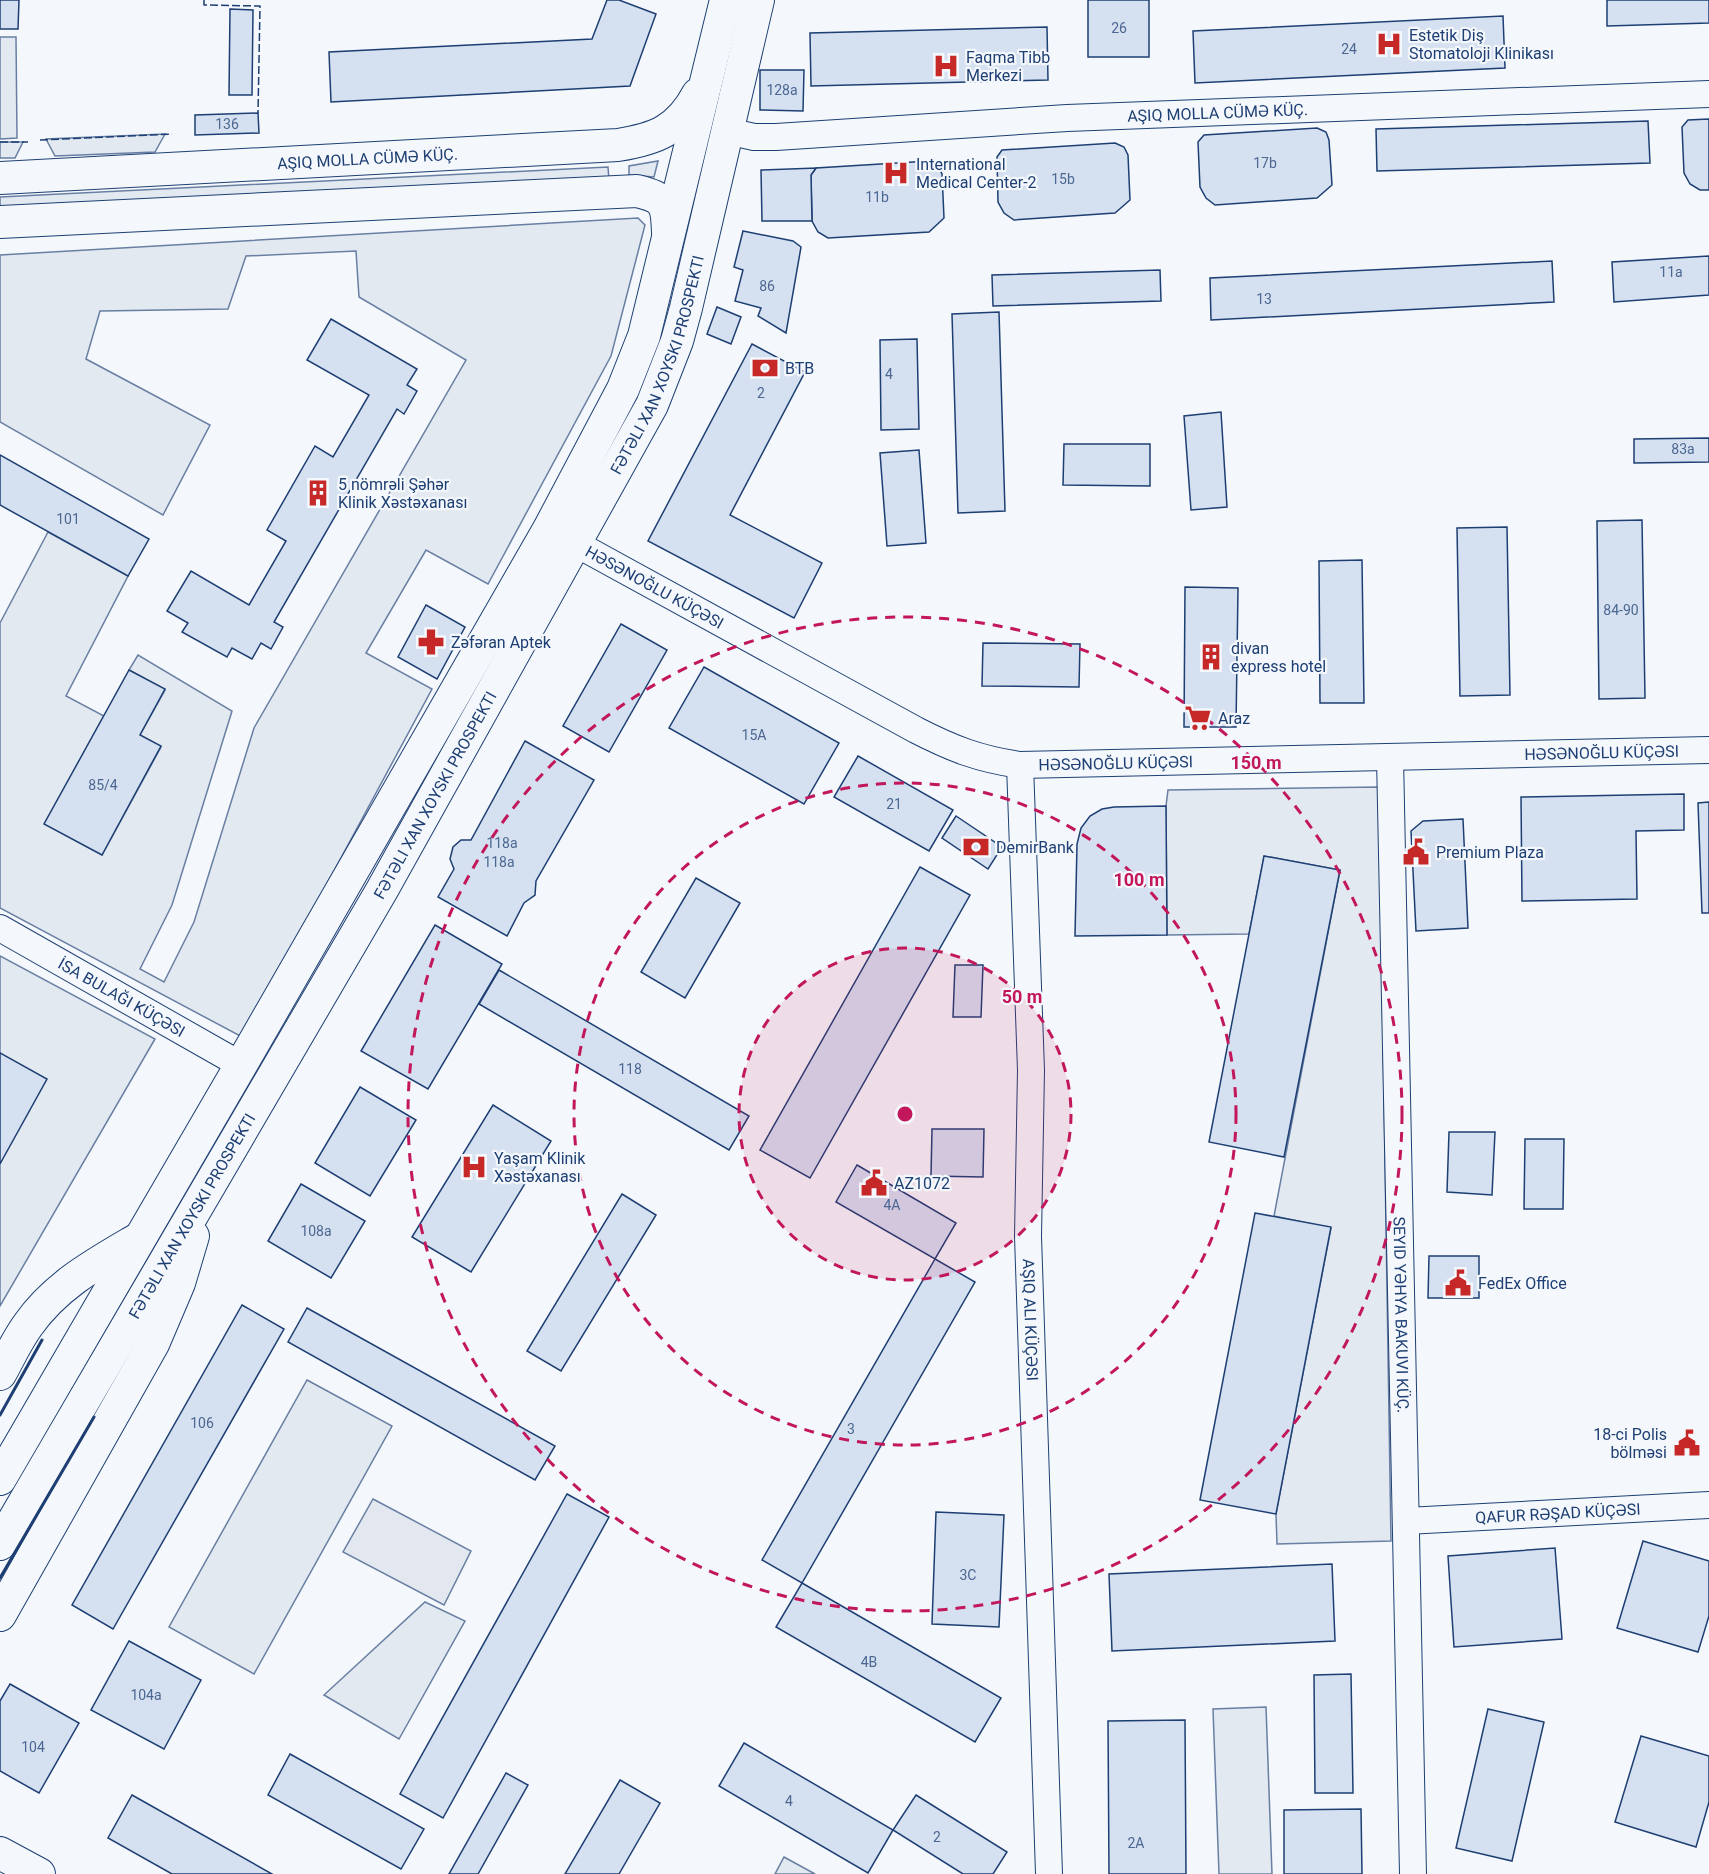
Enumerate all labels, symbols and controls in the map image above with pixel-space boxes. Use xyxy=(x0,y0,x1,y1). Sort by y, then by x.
house number: 26 xyxy=(1111,20,1127,36)
place label: Estetik Diş Stomatoloji Klinikası xyxy=(1409,26,1554,63)
hospital icon: Estetik Diş Stomatoloji Klinikası xyxy=(1374,29,1404,59)
house number: 24 xyxy=(1341,41,1357,57)
place label: Faqma Tibb Merkezi xyxy=(966,48,1050,85)
hospital icon: Faqma Tibb Merkezi xyxy=(931,51,961,81)
house number: 128a xyxy=(766,82,798,98)
street label: AŞIQ MOLLA CÜMƏ KÜÇ. xyxy=(1127,99,1308,125)
house number: 136 xyxy=(215,116,239,132)
street label: AŞIQ MOLLA CÜMƏ KÜÇ. xyxy=(277,144,458,173)
place label: International Medical Center-2 xyxy=(916,155,1037,192)
house number: 17b xyxy=(1253,155,1277,171)
hospital icon: International Medical Center-2 xyxy=(881,158,911,188)
house number: 15b xyxy=(1051,171,1075,187)
house number: 11b xyxy=(865,189,889,205)
street label: FƏTƏLI XAN XOYSKI PROSPEKTI xyxy=(606,253,708,478)
house number: 11а xyxy=(1659,264,1683,280)
house number: 86 xyxy=(759,278,775,294)
house number: 13 xyxy=(1256,291,1272,307)
bank icon: BTB xyxy=(750,353,780,383)
place label: BTB xyxy=(785,359,814,378)
house number: 4 xyxy=(885,366,893,382)
house number: 2 xyxy=(757,385,765,401)
house number: 83а xyxy=(1671,441,1695,457)
place label: 5 nömrəli Şəhər Klinik Xəstəxanası xyxy=(338,475,467,512)
building icon: 5 nömrəli Şəhər Klinik Xəstəxanası xyxy=(303,478,333,508)
house number: 101 xyxy=(56,511,80,527)
street label: HƏSƏNOĞLU KÜÇƏSI xyxy=(582,541,727,632)
house number: 84-90 xyxy=(1603,602,1639,618)
pharmacy icon: Zəfəran Aptek xyxy=(416,627,446,657)
place label: Zəfəran Aptek xyxy=(451,633,552,652)
place label: divan express hotel xyxy=(1231,639,1326,676)
building icon: divan express hotel xyxy=(1196,642,1226,672)
street label: FƏTƏLI XAN XOYSKI PROSPEKTI xyxy=(369,688,500,902)
supermarket icon: Araz xyxy=(1183,703,1213,733)
place label: Araz xyxy=(1218,709,1250,728)
house number: 15A xyxy=(742,727,766,743)
street label: HƏSƏNOĞLU KÜÇƏSI xyxy=(1524,741,1679,764)
street label: HƏSƏNOĞLU KÜÇƏSI xyxy=(1038,752,1193,774)
text: 150 m xyxy=(1230,752,1282,773)
house number: 85/4 xyxy=(88,777,118,793)
house number: 21 xyxy=(886,796,902,812)
bank icon: DemirBank xyxy=(961,832,991,862)
house number: 118a xyxy=(486,835,518,851)
public building icon: Premium Plaza xyxy=(1401,837,1431,867)
place label: DemirBank xyxy=(996,838,1075,857)
place label: Premium Plaza xyxy=(1436,843,1544,862)
house number: 118а xyxy=(483,854,515,870)
text: 100 m xyxy=(1113,869,1165,890)
street label: İSA BULAĞI KÜÇƏSI xyxy=(55,954,188,1041)
text: 50 m xyxy=(1002,986,1042,1007)
house number: 118 xyxy=(618,1061,642,1077)
centre of rings xyxy=(895,1104,915,1124)
street label: FƏTƏLI XAN XOYSKI PROSPEKTI xyxy=(124,1110,259,1322)
place label: Yaşam Klinik Xəstəxanası xyxy=(494,1149,586,1186)
hospital icon: Yaşam Klinik Xəstəxanası xyxy=(459,1152,489,1182)
public building icon: AZ1072 xyxy=(859,1168,889,1198)
place label: AZ1072 xyxy=(894,1174,950,1193)
house number: 4А xyxy=(883,1197,901,1213)
street label: SEYID YƏHYA BAKUVI KÜÇ. xyxy=(1390,1216,1413,1413)
house number: 108а xyxy=(300,1223,332,1239)
street label: AŞIQ ALI KÜÇƏSI xyxy=(1019,1258,1042,1381)
public building icon: FedEx Office xyxy=(1443,1268,1473,1298)
place label: FedEx Office xyxy=(1478,1274,1567,1293)
house number: 106 xyxy=(190,1415,214,1431)
house number: 3 xyxy=(847,1421,855,1437)
place label: 18-ci Polis bölməsi xyxy=(1593,1425,1667,1462)
public building icon: 18-ci Polis bölməsi xyxy=(1672,1428,1702,1458)
street label: QAFUR RƏŞAD KÜÇƏSI xyxy=(1475,1499,1641,1527)
house number: 3C xyxy=(960,1567,976,1583)
house number: 4В xyxy=(861,1654,877,1670)
house number: 104a xyxy=(130,1687,162,1703)
house number: 104 xyxy=(21,1739,45,1755)
house number: 4 xyxy=(785,1793,793,1809)
house number: 2 xyxy=(933,1829,941,1845)
house number: 2A xyxy=(1127,1835,1145,1851)

